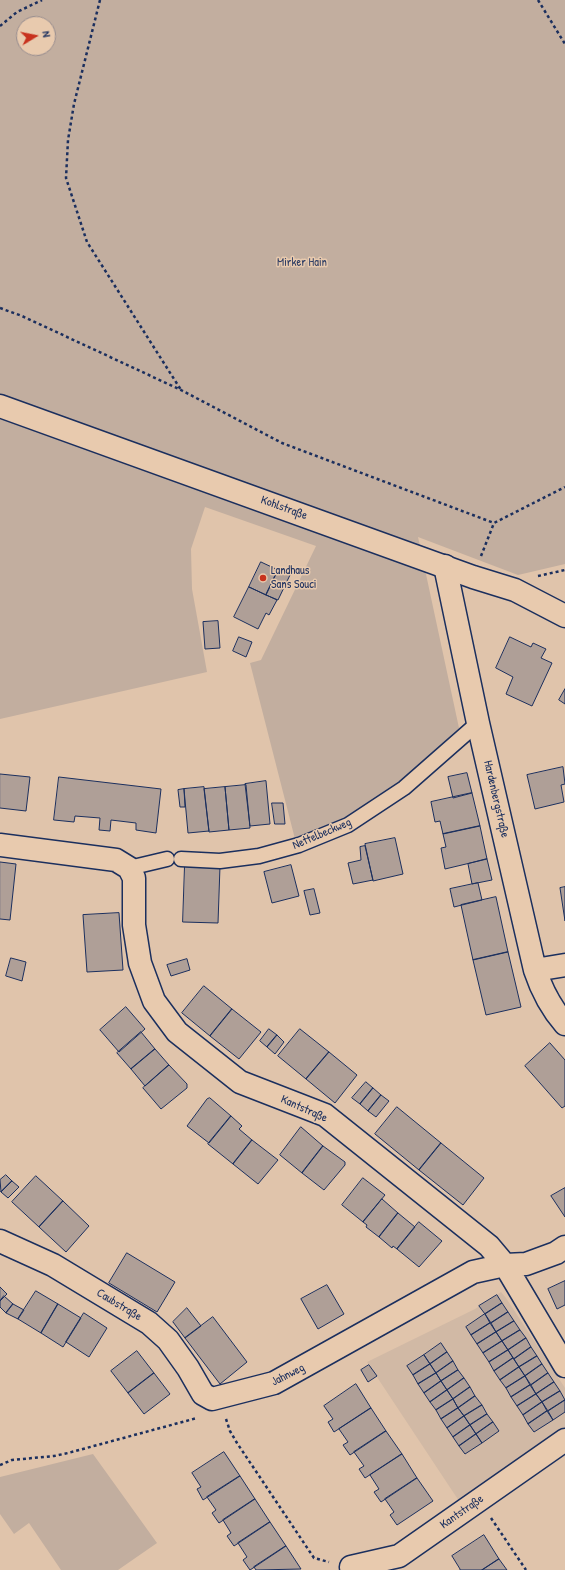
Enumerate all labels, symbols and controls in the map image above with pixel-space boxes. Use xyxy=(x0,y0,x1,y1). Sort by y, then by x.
north arrow xyxy=(16,16,56,56)
text: N xyxy=(39,30,54,38)
park label: Mirker Hain xyxy=(277,256,327,270)
street label: Kohlstraße xyxy=(259,493,309,523)
place label: Landhaus Sans Souci xyxy=(271,564,317,592)
marker: Landhaus Sans Souci xyxy=(258,573,268,583)
street label: Hardenbergstraße xyxy=(480,759,512,839)
street label: Nettelbeckweg xyxy=(290,815,354,853)
street label: Kantstraße xyxy=(278,1092,330,1126)
street label: Caubstraße xyxy=(94,1286,144,1324)
street label: Jahnweg xyxy=(269,1361,307,1389)
street label: Kantstraße xyxy=(438,1492,486,1532)

